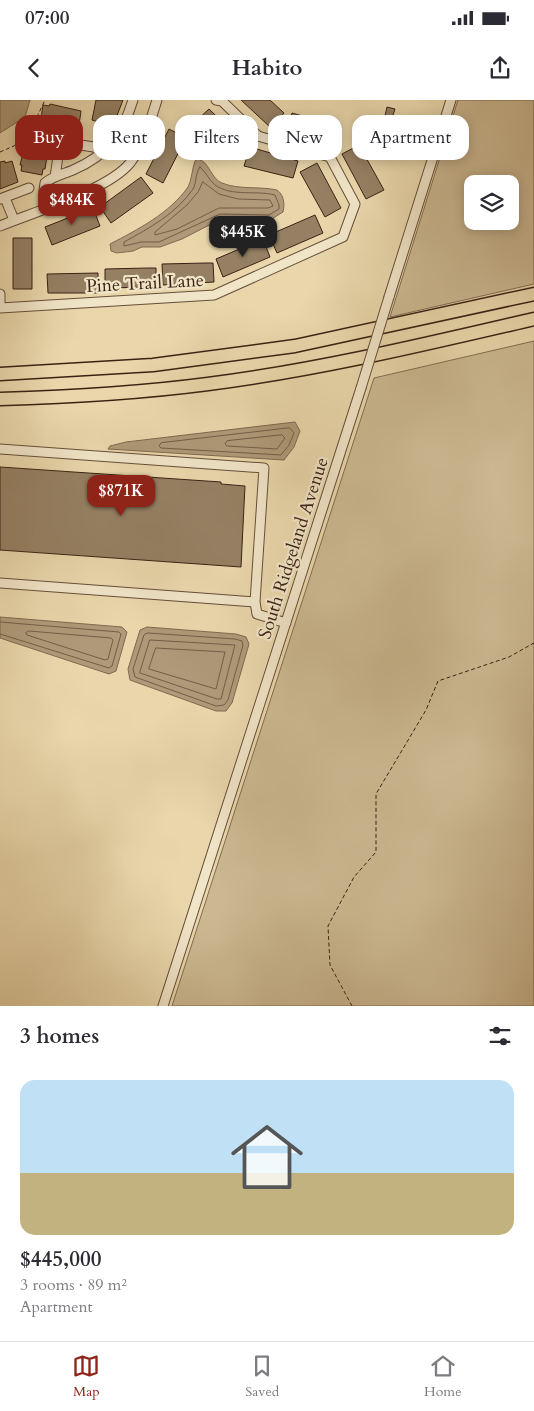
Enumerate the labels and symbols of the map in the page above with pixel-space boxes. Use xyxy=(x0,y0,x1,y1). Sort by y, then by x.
pin: $484K xyxy=(37,184,107,226)
pin: $445K xyxy=(208,216,278,258)
street label: Pine Trail Lane xyxy=(85,268,205,299)
street label: South Ridgeland Avenue xyxy=(252,454,335,642)
pin: $871K xyxy=(86,474,156,517)

